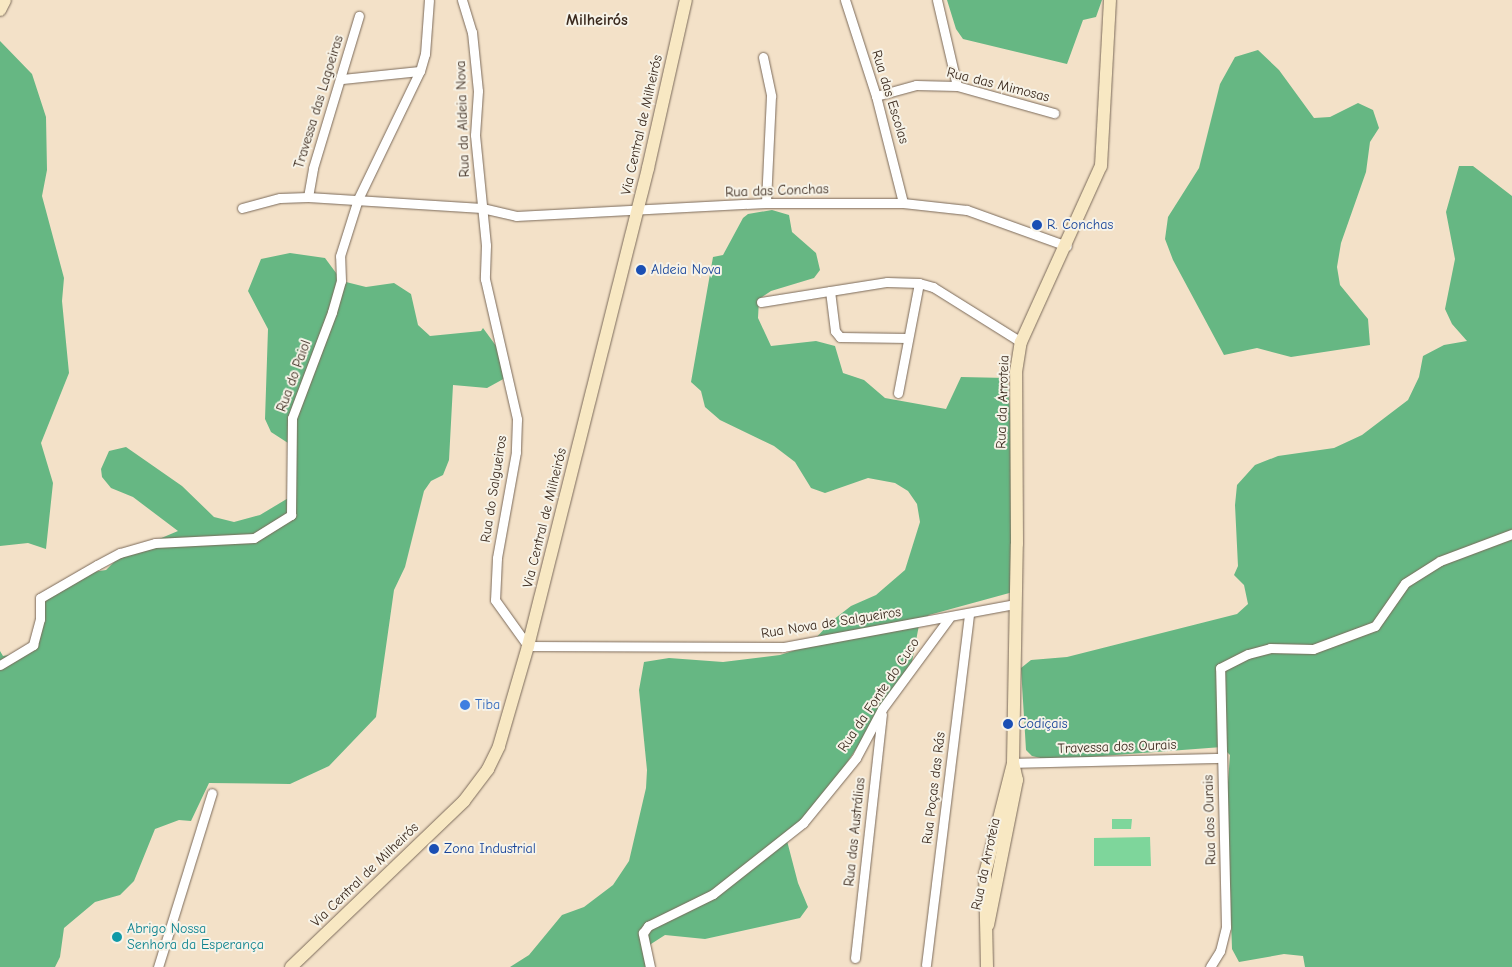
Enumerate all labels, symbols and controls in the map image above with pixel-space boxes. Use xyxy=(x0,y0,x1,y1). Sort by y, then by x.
district label: Milheirós xyxy=(566,10,628,30)
street label: Travessa das Lagoeiras xyxy=(291,33,347,171)
street label: Rua das Escolas xyxy=(868,48,912,146)
street label: Via Central de Milheirós xyxy=(618,53,666,197)
street label: Rua da Aldeia Nova xyxy=(453,60,473,178)
street label: Rua das Mimosas xyxy=(945,64,1051,106)
street label: Rua das Conchas xyxy=(725,181,829,201)
place label: R. Conchas xyxy=(1047,217,1113,233)
marker: R. Conchas xyxy=(1031,219,1043,231)
place label: Aldeia Nova xyxy=(651,262,721,278)
marker: Aldeia Nova xyxy=(635,264,647,276)
street label: Rua do Paiol xyxy=(273,338,315,414)
street label: Rua da Arroteia xyxy=(993,355,1013,449)
street label: Rua do Salgueiros xyxy=(477,434,511,544)
street label: Via Central de Milheirós xyxy=(520,446,570,590)
street label: Rua Nova de Salgueiros xyxy=(760,604,902,642)
street label: Rua da Fonte do Cuco xyxy=(835,635,923,755)
place label: Tiba xyxy=(475,697,500,713)
marker: Tiba xyxy=(459,699,471,711)
place label: Codiçais xyxy=(1018,716,1068,732)
marker: Codiçais xyxy=(1002,718,1014,730)
street label: Rua Poças das Rás xyxy=(919,731,949,845)
street label: Travessa dos Ourais xyxy=(1057,737,1177,757)
street label: Rua dos Ourais xyxy=(1200,775,1220,865)
street label: Rua das Austrálias xyxy=(841,777,869,887)
street label: Rua da Arroteia xyxy=(968,816,1004,912)
street label: Via Central de Milheirós xyxy=(308,819,422,931)
place label: Zona Industrial xyxy=(444,841,536,857)
marker: Zona Industrial xyxy=(428,843,440,855)
place label: Abrigo Nossa Senhora da Esperança xyxy=(127,921,264,954)
marker: Abrigo Nossa Senhora da Esperança xyxy=(111,931,123,943)

